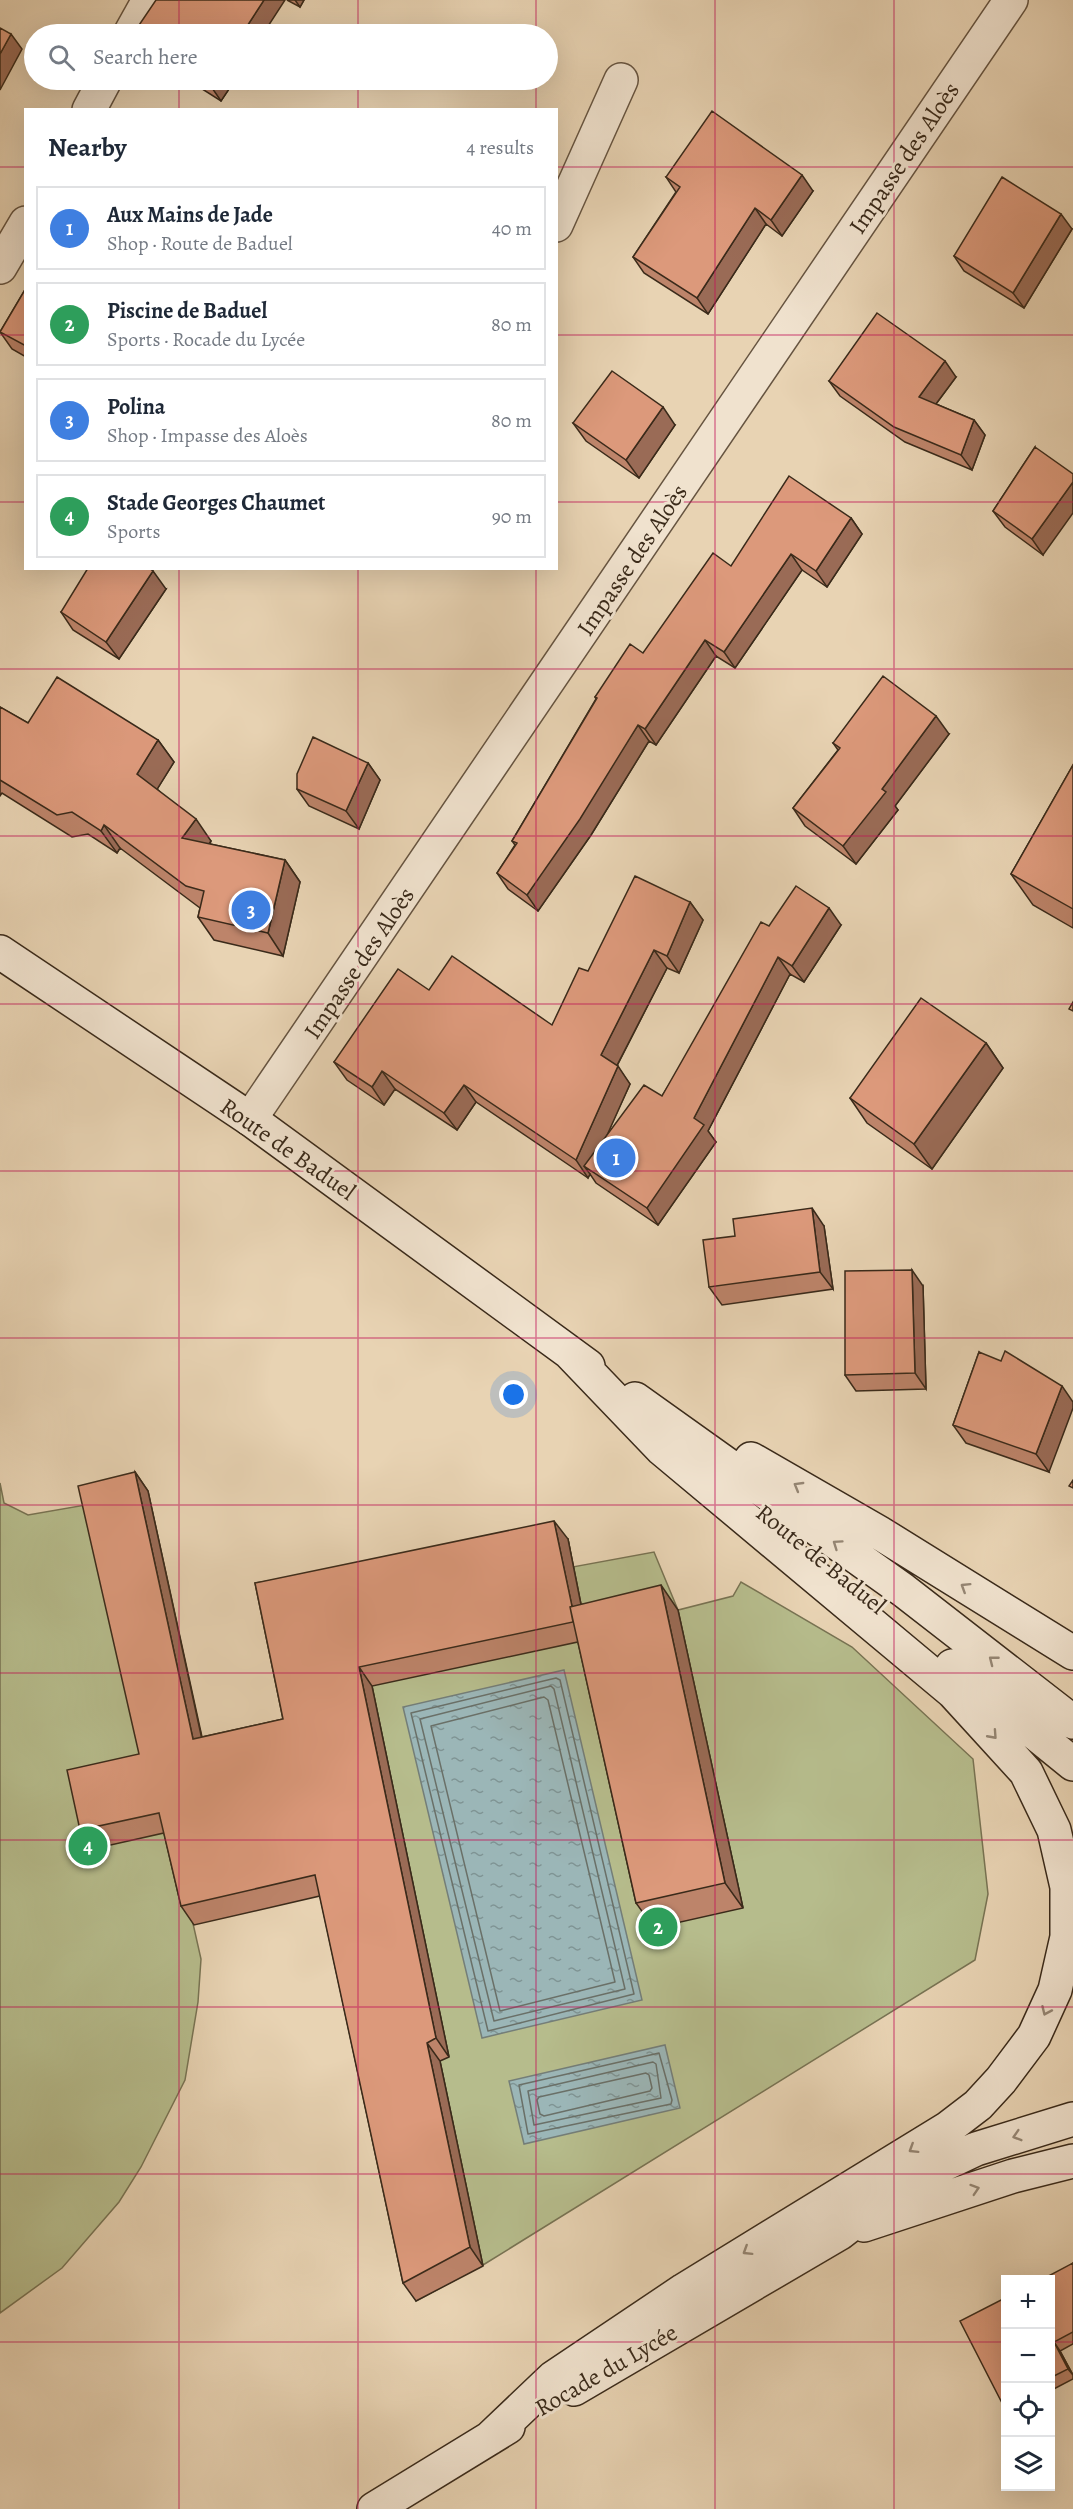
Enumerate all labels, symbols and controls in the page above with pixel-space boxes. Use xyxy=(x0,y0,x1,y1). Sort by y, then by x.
search box xyxy=(24,24,558,90)
icon: search xyxy=(45,41,78,74)
text: Search here xyxy=(93,42,198,72)
street label: Impasse des Aloès xyxy=(841,76,967,240)
text: Nearby xyxy=(48,130,127,165)
text: 4 results xyxy=(466,134,534,161)
text: Aux Mains de Jade xyxy=(107,200,273,230)
text: 1 xyxy=(66,215,73,242)
text: 40 m xyxy=(492,215,532,242)
text: Shop · Route de Baduel xyxy=(107,230,293,257)
text: Piscine de Baduel xyxy=(107,296,267,326)
text: 2 xyxy=(65,311,74,338)
text: 80 m xyxy=(491,311,532,338)
text: Sports · Rocade du Lycée xyxy=(107,326,305,353)
text: Polina xyxy=(107,392,165,422)
text: 3 xyxy=(65,407,74,434)
text: 80 m xyxy=(491,407,532,434)
text: Shop · Impasse des Aloès xyxy=(107,422,308,449)
street label: Impasse des Aloès xyxy=(569,478,695,642)
text: Stade Georges Chaumet xyxy=(107,488,325,518)
text: 4 xyxy=(65,503,74,530)
text: 90 m xyxy=(492,503,532,530)
text: Sports xyxy=(107,518,160,545)
street label: Impasse des Aloès xyxy=(296,881,422,1045)
pin: 3 xyxy=(232,888,270,932)
street label: Route de Baduel xyxy=(214,1090,362,1208)
pin: 1 xyxy=(596,1136,636,1180)
your location xyxy=(499,1380,528,1409)
one-way arrow xyxy=(794,1482,804,1494)
street label: Route de Baduel xyxy=(749,1497,893,1621)
one-way arrow xyxy=(833,1540,844,1551)
one-way arrow xyxy=(961,1583,971,1595)
one-way arrow xyxy=(989,1657,1000,1668)
one-way arrow xyxy=(986,1728,997,1739)
pin: 4 xyxy=(68,1824,107,1868)
pin: 2 xyxy=(638,1904,678,1950)
one-way arrow xyxy=(1041,2005,1053,2016)
one-way arrow xyxy=(1012,2129,1023,2141)
one-way arrow xyxy=(909,2142,919,2154)
one-way arrow xyxy=(969,2184,980,2196)
one-way arrow xyxy=(743,2244,753,2256)
map controls xyxy=(1001,2275,1055,2491)
button: + xyxy=(1001,2275,1055,2329)
street label: Rocade du Lycée xyxy=(529,2316,683,2424)
button: − xyxy=(1001,2329,1055,2383)
button: locate xyxy=(1001,2383,1055,2437)
button: layers xyxy=(1001,2437,1055,2491)

